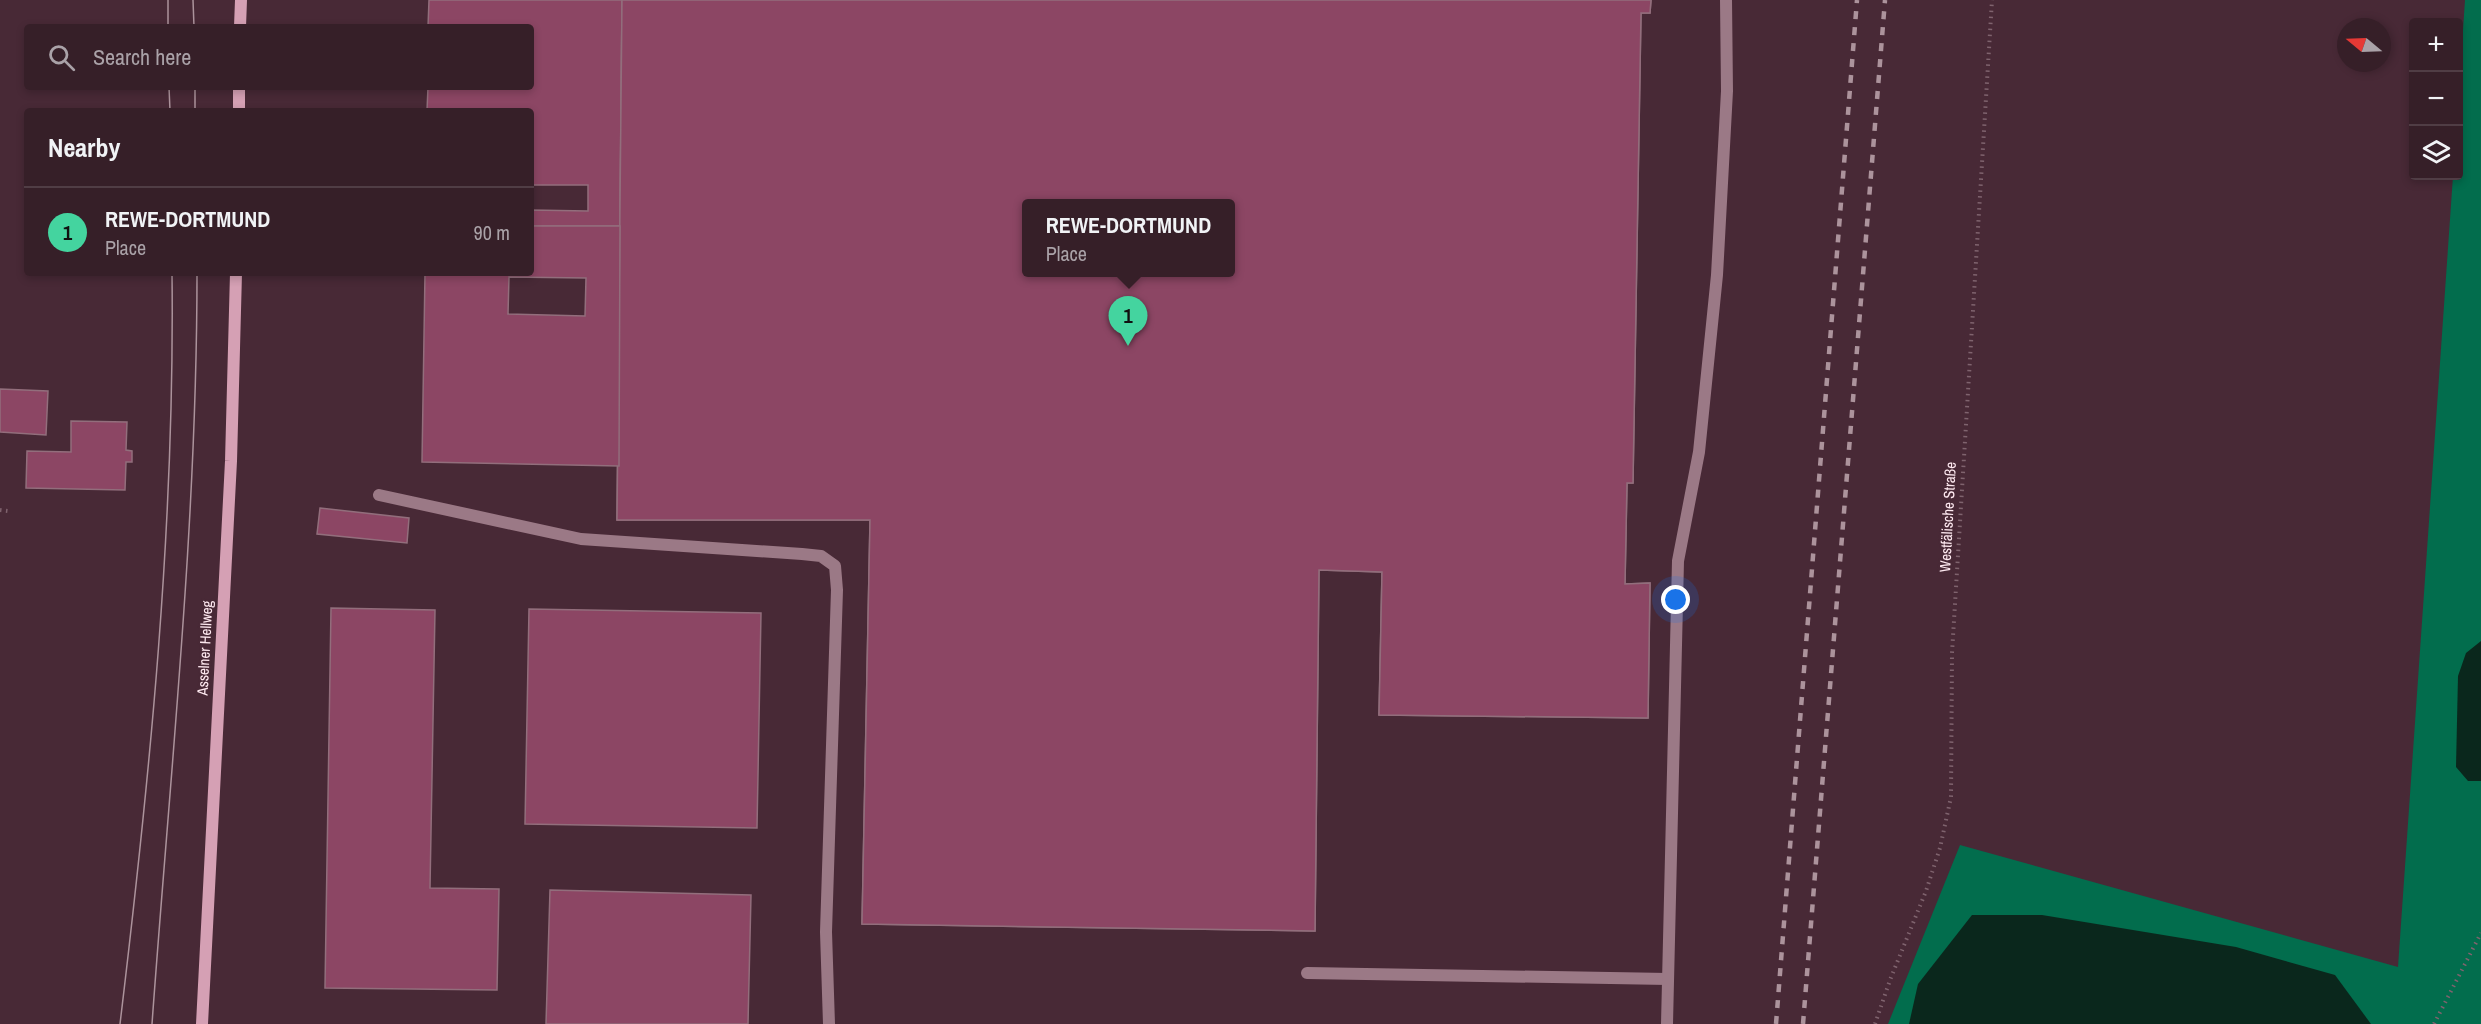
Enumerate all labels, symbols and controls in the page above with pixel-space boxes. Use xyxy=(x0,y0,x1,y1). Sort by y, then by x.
north arrow xyxy=(2337,18,2391,72)
map controls xyxy=(2409,18,2463,180)
button: + xyxy=(2409,18,2463,72)
search box xyxy=(24,24,534,90)
icon: search xyxy=(45,41,78,74)
text: Search here xyxy=(93,42,191,72)
button: − xyxy=(2409,72,2463,126)
button: layers xyxy=(2409,126,2463,180)
text: Nearby xyxy=(48,130,120,165)
popup xyxy=(1022,199,1235,277)
text: REWE-DORTMUND xyxy=(105,204,270,234)
text: REWE-DORTMUND xyxy=(1046,210,1211,240)
text: 1 xyxy=(63,219,72,246)
text: 90 m xyxy=(474,219,510,246)
text: Place xyxy=(105,234,146,261)
text: Place xyxy=(1046,240,1087,267)
pin: 1 xyxy=(1108,296,1148,346)
street label: Westfälische Straße xyxy=(1934,461,1961,573)
your location xyxy=(1661,585,1690,614)
street label: Asselner Hellweg xyxy=(191,600,217,697)

